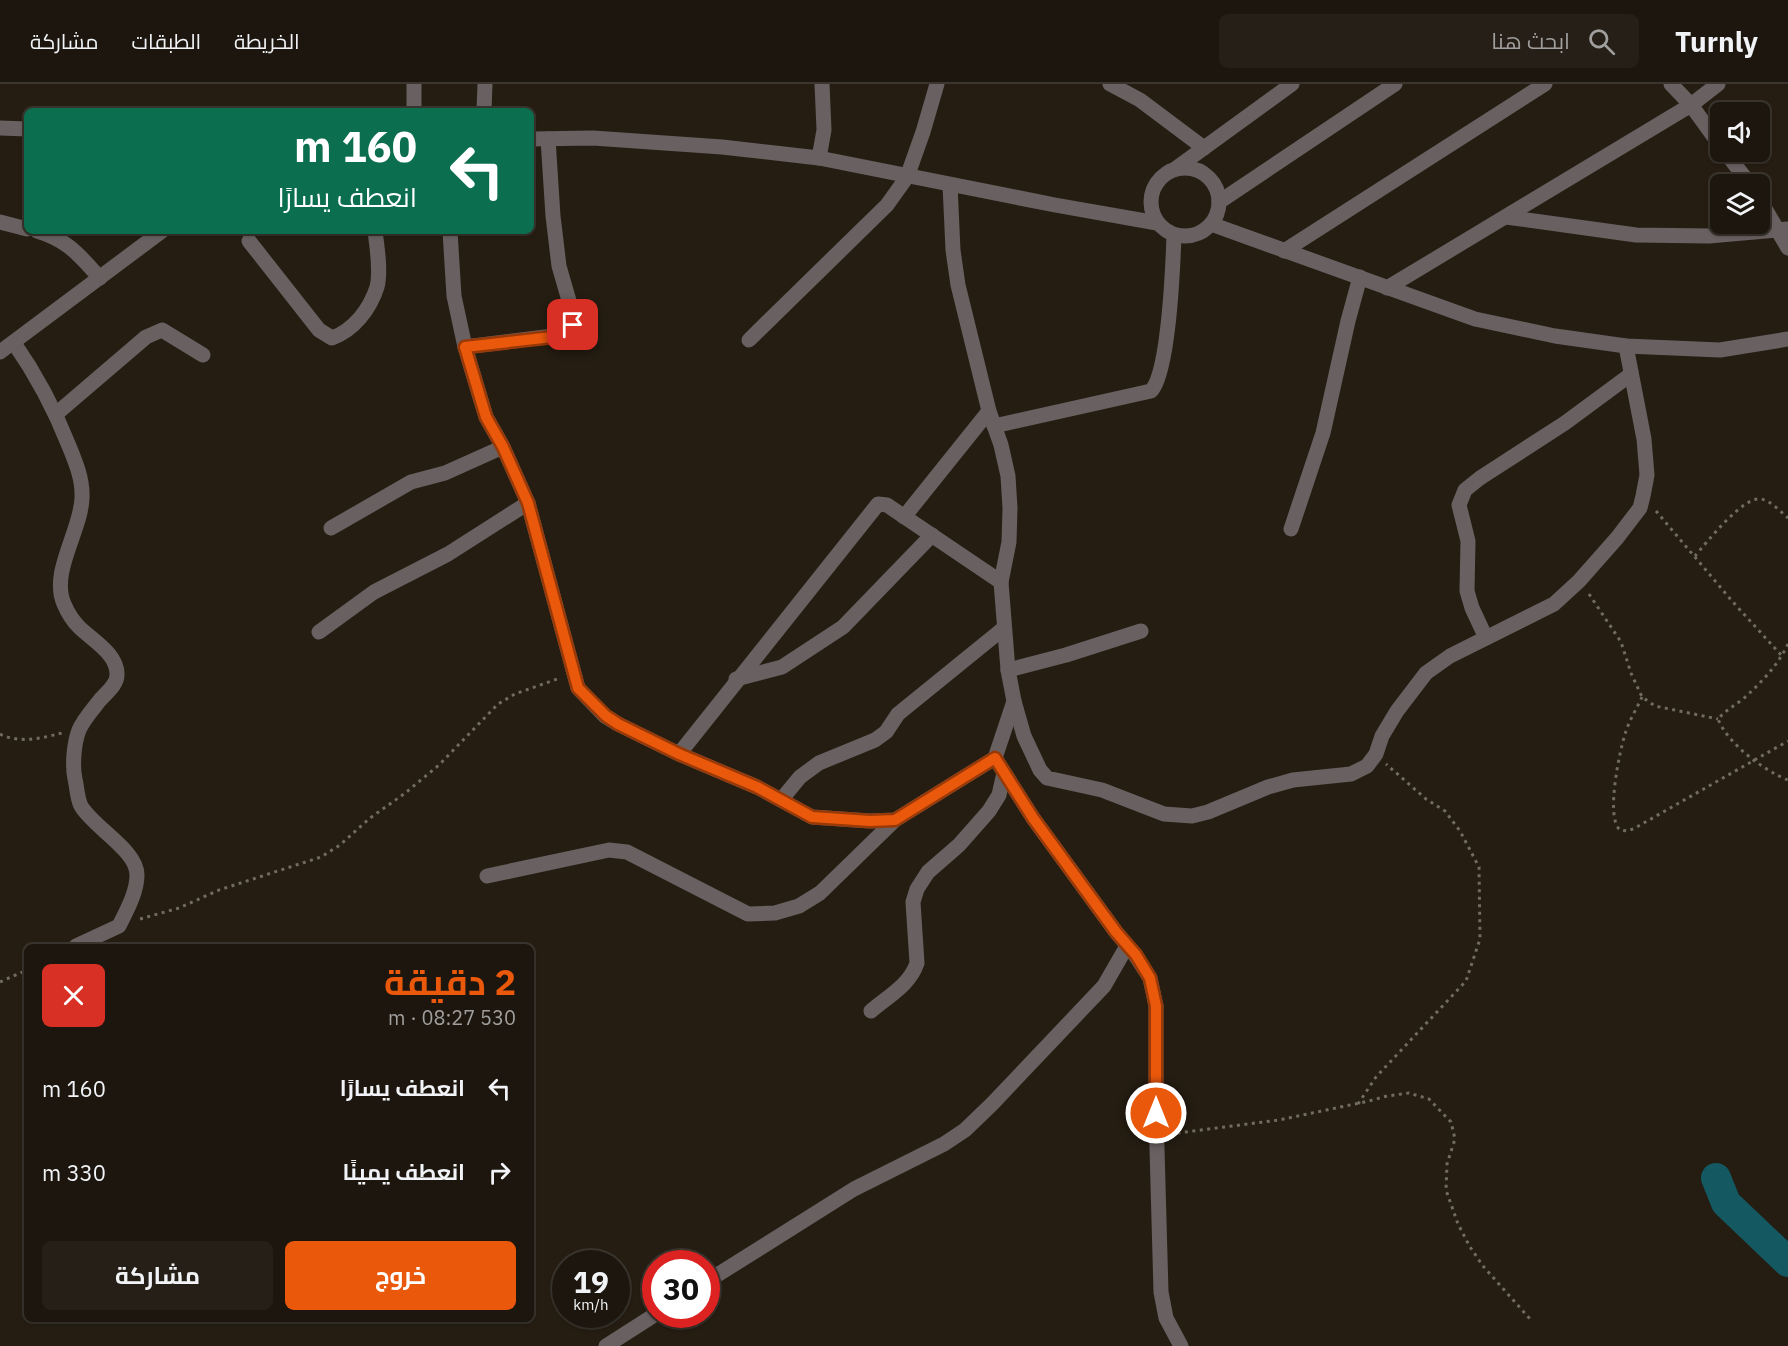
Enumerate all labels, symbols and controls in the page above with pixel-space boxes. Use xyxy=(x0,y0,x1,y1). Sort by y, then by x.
search box xyxy=(1219,14,1639,68)
text: Turnly xyxy=(1675,23,1758,60)
icon: search xyxy=(1585,25,1618,58)
text: ابحث هنا xyxy=(1491,26,1570,55)
text: مشاركة xyxy=(30,27,99,55)
text: الطبقات xyxy=(132,27,201,55)
text: الخريطة xyxy=(234,27,300,55)
map controls xyxy=(1710,102,1770,234)
button: sound xyxy=(1710,102,1770,162)
text: 160 m xyxy=(294,119,417,174)
icon: left xyxy=(438,132,516,210)
button: layers xyxy=(1710,174,1770,234)
text: انعطف يسارًا xyxy=(278,179,417,214)
pin xyxy=(547,299,598,350)
icon: arrive xyxy=(556,308,589,341)
text: 2 دقيقة xyxy=(384,958,516,1005)
button: close xyxy=(42,964,105,1027)
text: 530 m · 08:27 xyxy=(388,1004,516,1031)
icon: left xyxy=(483,1072,516,1105)
text: انعطف يسارًا xyxy=(340,1073,465,1102)
text: 160 m xyxy=(42,1074,106,1103)
position arrow xyxy=(1124,1081,1188,1145)
icon: right xyxy=(483,1156,516,1189)
text: انعطف يمينًا xyxy=(343,1157,465,1186)
text: 330 m xyxy=(42,1158,106,1187)
button: مشاركة xyxy=(42,1241,273,1310)
button: خروج xyxy=(285,1241,516,1310)
speed limit sign: 30 xyxy=(642,1250,720,1328)
text: 19 xyxy=(573,1262,609,1301)
text: km/h xyxy=(573,1295,609,1314)

